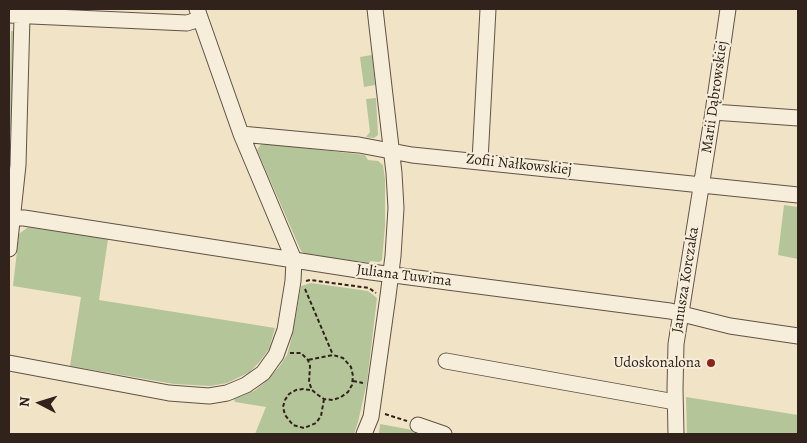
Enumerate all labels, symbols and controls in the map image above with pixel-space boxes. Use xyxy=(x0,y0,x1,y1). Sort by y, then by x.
street label: Marii Dąbrowskiej xyxy=(698,40,732,154)
street label: Zofii Nałkowskiej xyxy=(465,150,573,180)
street label: Janusza Korczaka xyxy=(669,226,703,334)
street label: Juliana Tuwima xyxy=(355,261,453,291)
place label: Udoskonalona xyxy=(614,354,701,372)
marker: Udoskonalona xyxy=(705,357,717,369)
north arrow xyxy=(15,378,65,428)
text: N xyxy=(15,396,34,408)

